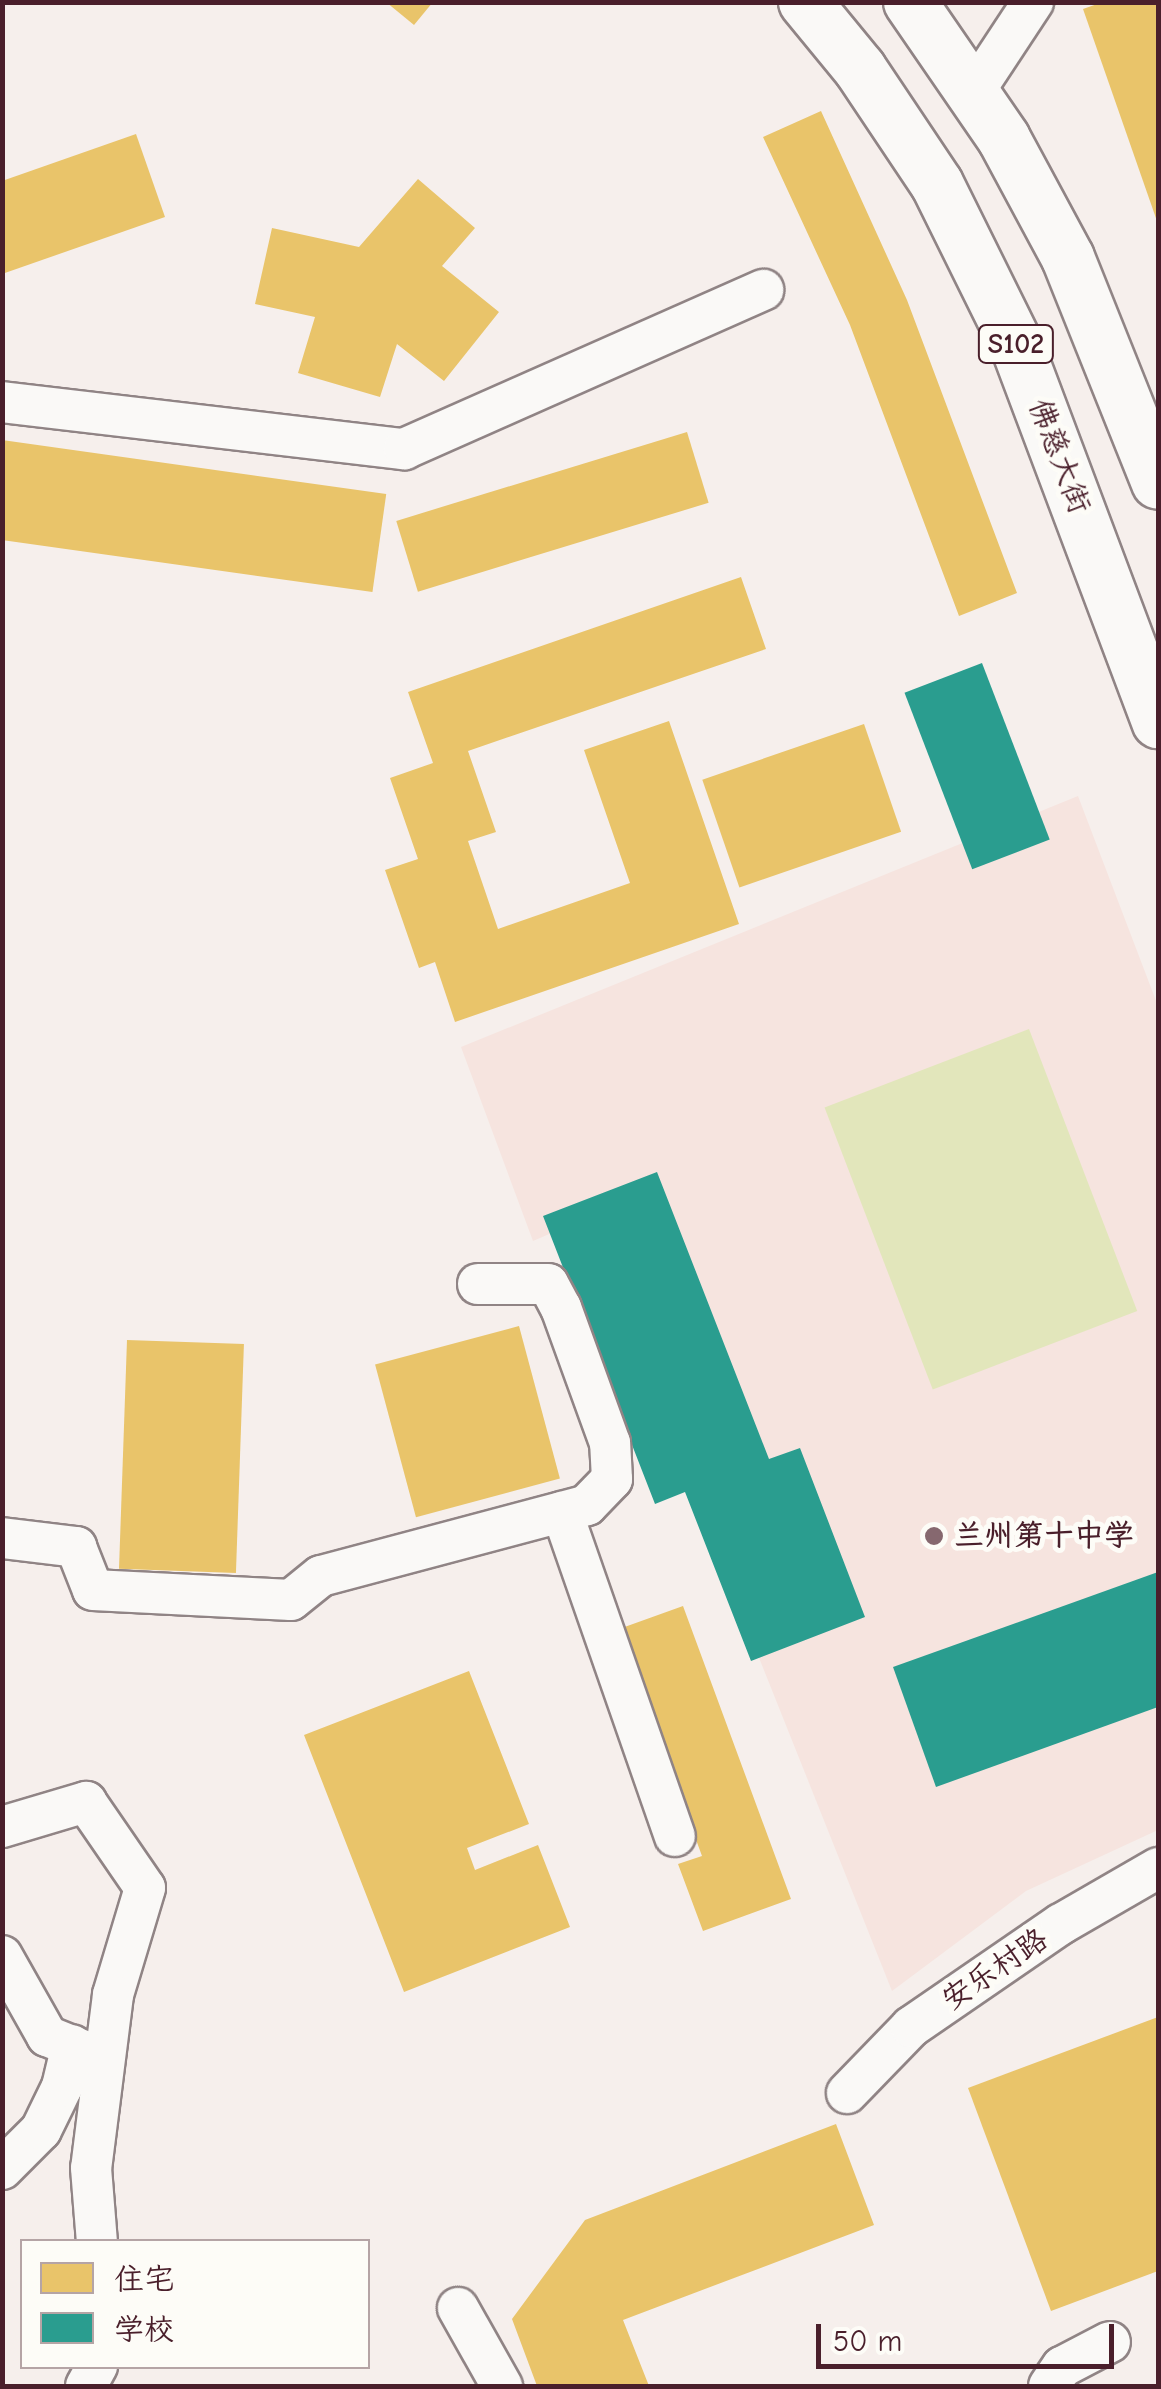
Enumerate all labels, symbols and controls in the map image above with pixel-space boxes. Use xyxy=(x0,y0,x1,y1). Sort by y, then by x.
road number: S102 xyxy=(976,321,1056,367)
street label: 佛慈大街 xyxy=(1021,394,1097,518)
place label: 兰州第十中学 xyxy=(954,1518,1134,1554)
marker: 兰州第十中学 xyxy=(923,1525,945,1547)
street label: 安乐村路 xyxy=(935,1922,1055,2018)
legend xyxy=(20,2239,370,2369)
text: 住宅 xyxy=(114,2262,174,2297)
scale bar xyxy=(821,2304,1118,2366)
text: 学校 xyxy=(114,2312,174,2347)
text: 50 m xyxy=(833,2324,902,2359)

